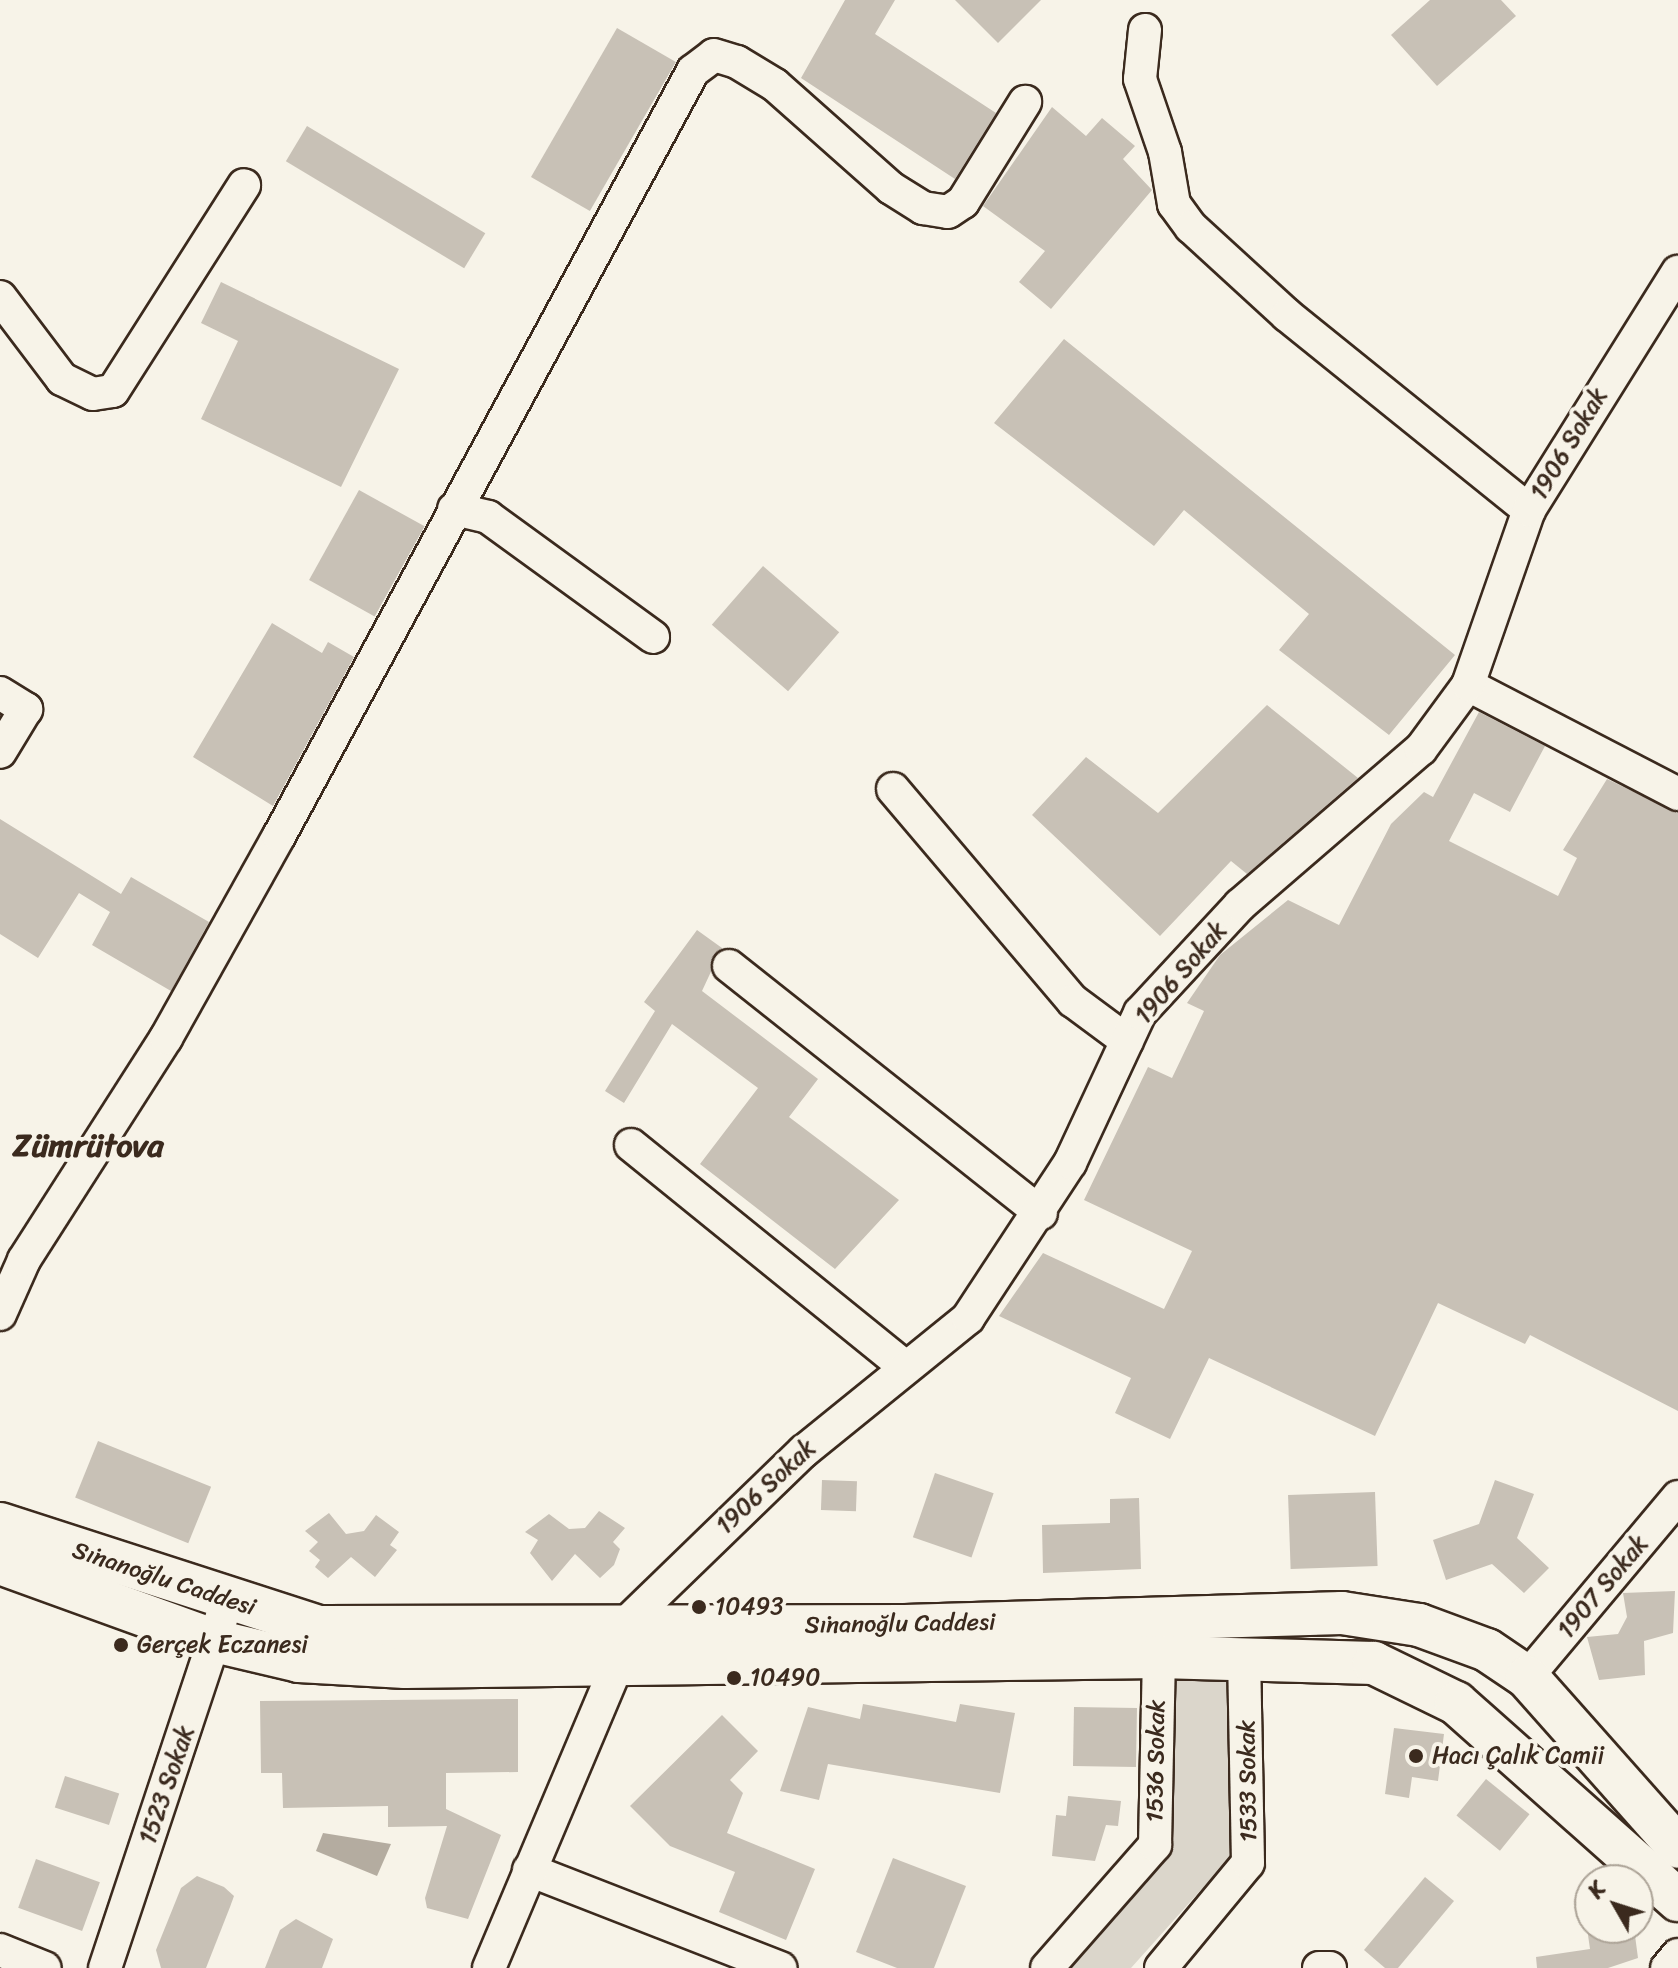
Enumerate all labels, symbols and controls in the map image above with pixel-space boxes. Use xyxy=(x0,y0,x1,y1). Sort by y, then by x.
street label: 1906 Sokak xyxy=(1524,383,1614,505)
street label: 1906 Sokak xyxy=(1129,916,1233,1030)
district label: Zümrütova xyxy=(12,1127,164,1165)
street label: 1906 Sokak xyxy=(711,1434,821,1540)
street label: 1907 Sokak xyxy=(1552,1530,1654,1644)
street label: Si̇nanoğlu Caddesi xyxy=(69,1536,259,1622)
place label: 10493 xyxy=(715,1593,783,1621)
marker: 10493 xyxy=(690,1598,708,1616)
street label: Si̇nanoğlu Caddesi xyxy=(804,1608,996,1640)
place label: Gerçek Eczanesi xyxy=(137,1631,309,1659)
marker: Gerçek Eczanesi xyxy=(112,1636,130,1654)
place label: 10490 xyxy=(750,1664,820,1692)
marker: 10490 xyxy=(725,1669,743,1687)
street label: 1536 Sokak xyxy=(1141,1699,1171,1823)
street label: 1533 Sokak xyxy=(1233,1720,1263,1842)
street label: 1523 Sokak xyxy=(133,1722,201,1848)
place label: Hacı Çalık Camii xyxy=(1432,1742,1604,1770)
marker: Hacı Çalık Camii xyxy=(1407,1747,1425,1765)
north arrow xyxy=(1574,1864,1654,1944)
text: K xyxy=(1577,1872,1616,1907)

